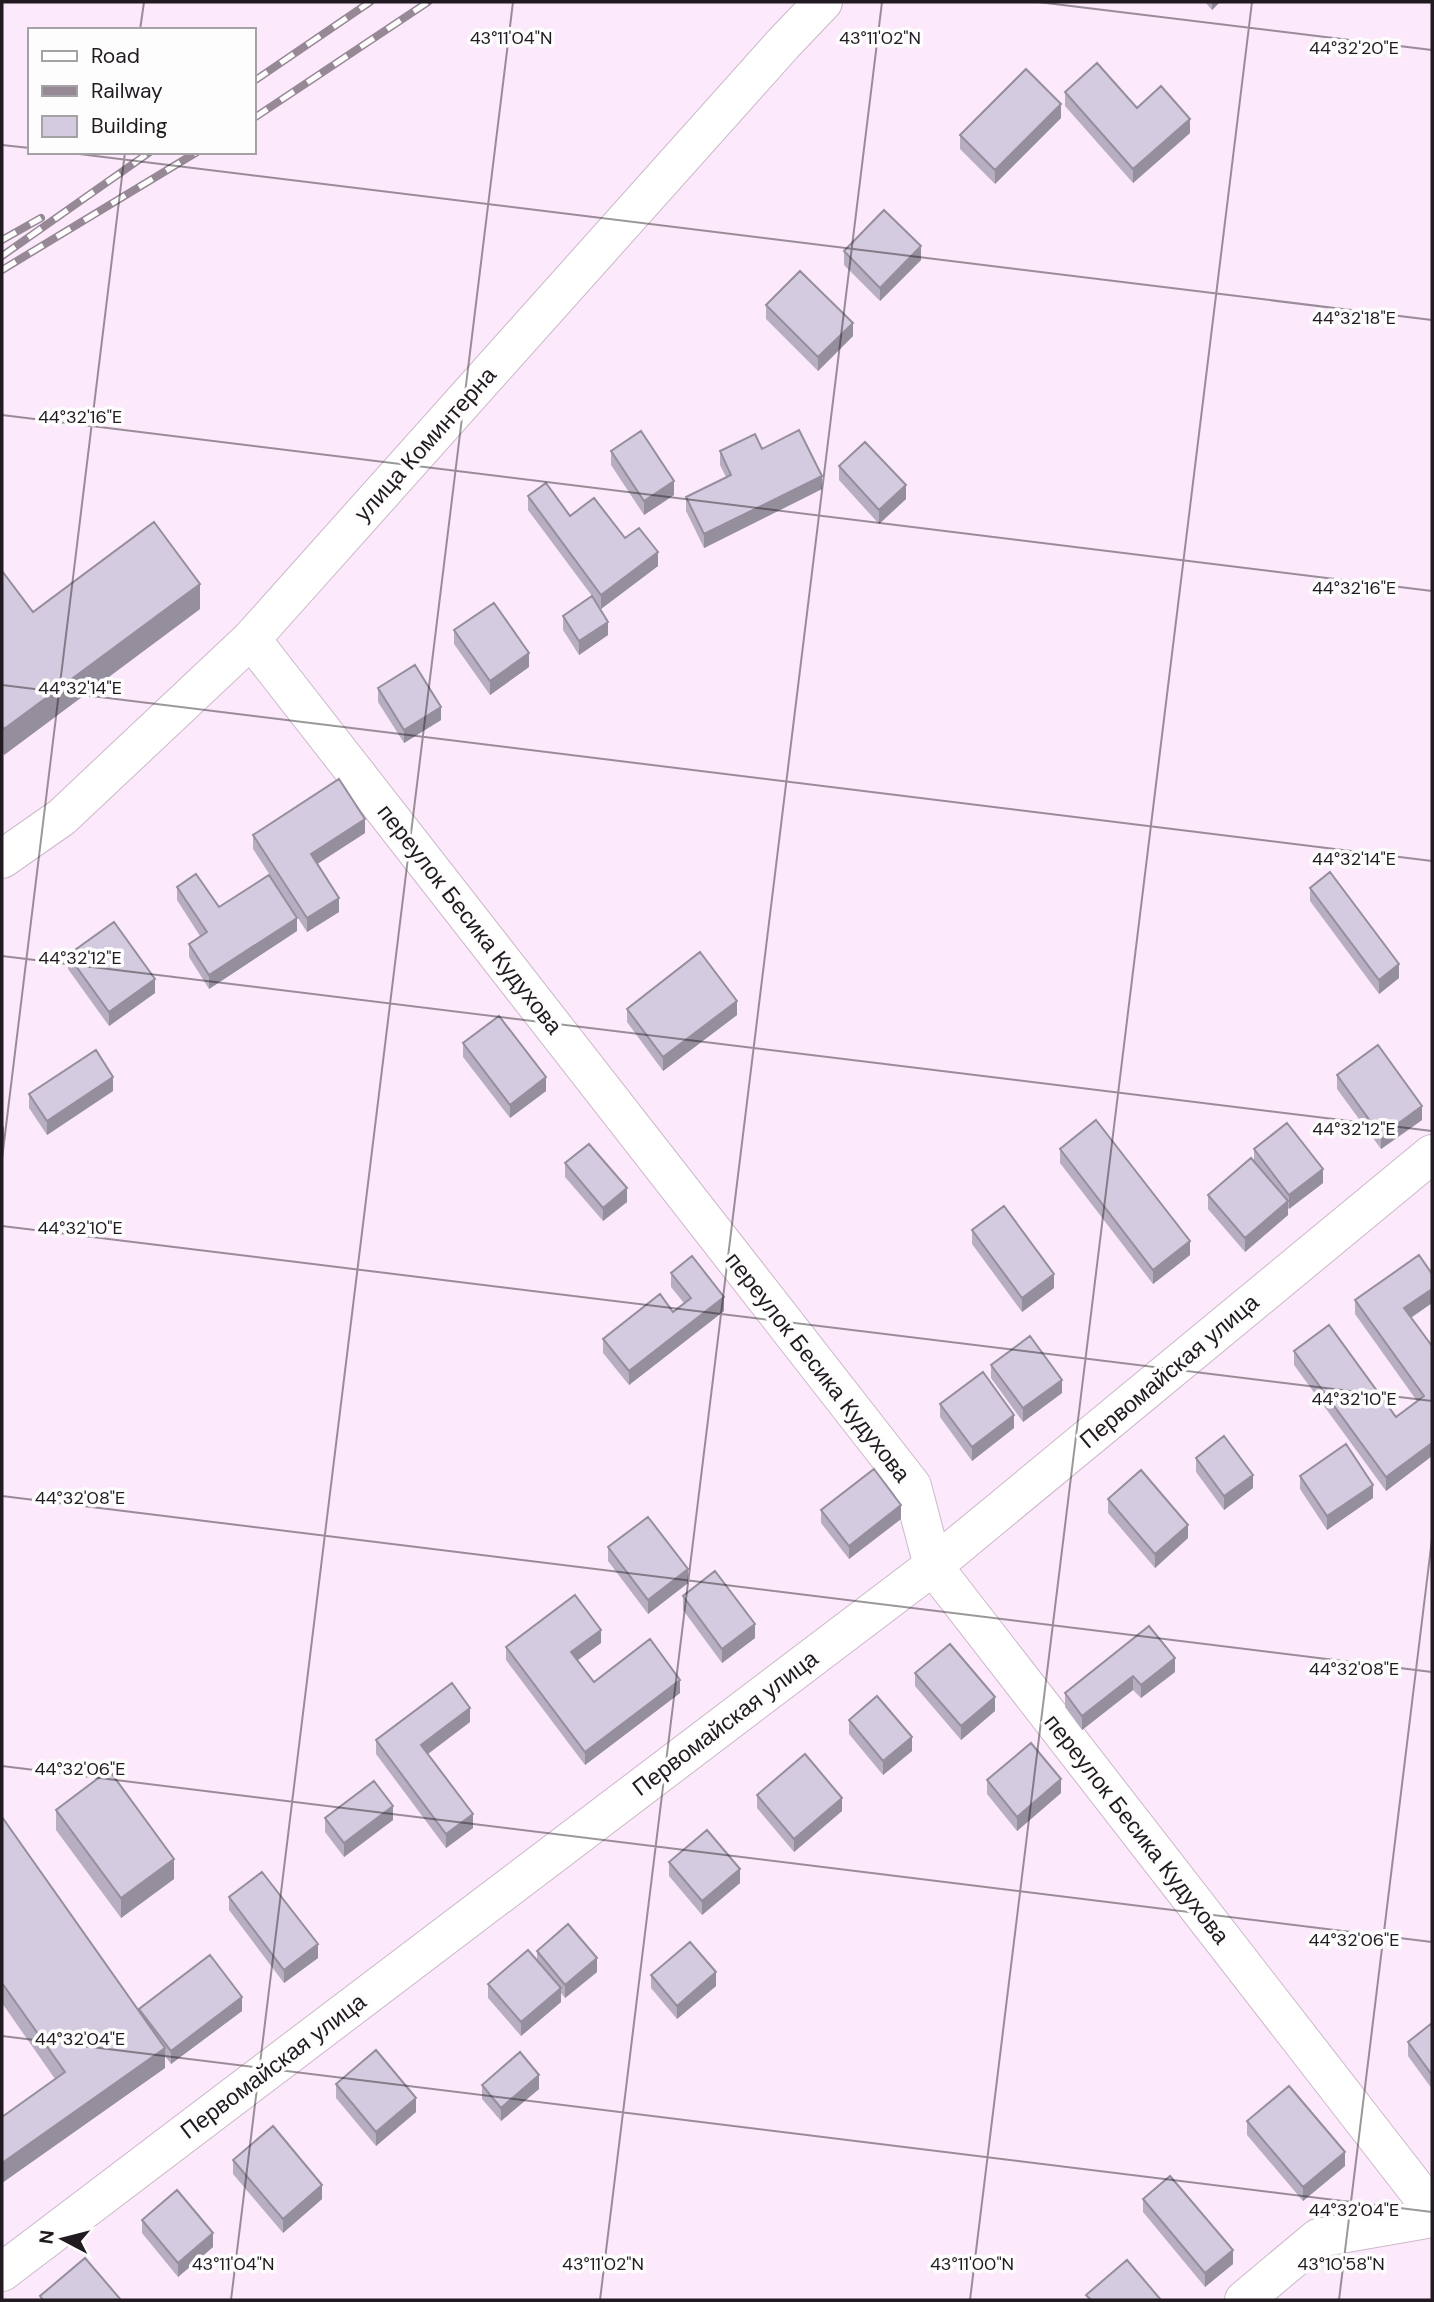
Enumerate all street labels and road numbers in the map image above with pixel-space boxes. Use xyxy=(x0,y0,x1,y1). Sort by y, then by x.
street label: улица Коминтерна xyxy=(348,360,503,528)
street label: переулок Бесика Кудухова xyxy=(371,798,569,1040)
street label: переулок Бесика Кудухова xyxy=(719,1246,917,1488)
street label: Первомайская улица xyxy=(1073,1287,1265,1455)
street label: Первомайская улица xyxy=(626,1643,824,1803)
street label: переулок Бесика Кудухова xyxy=(1038,1708,1236,1950)
street label: Первомайская улица xyxy=(174,1986,372,2146)

